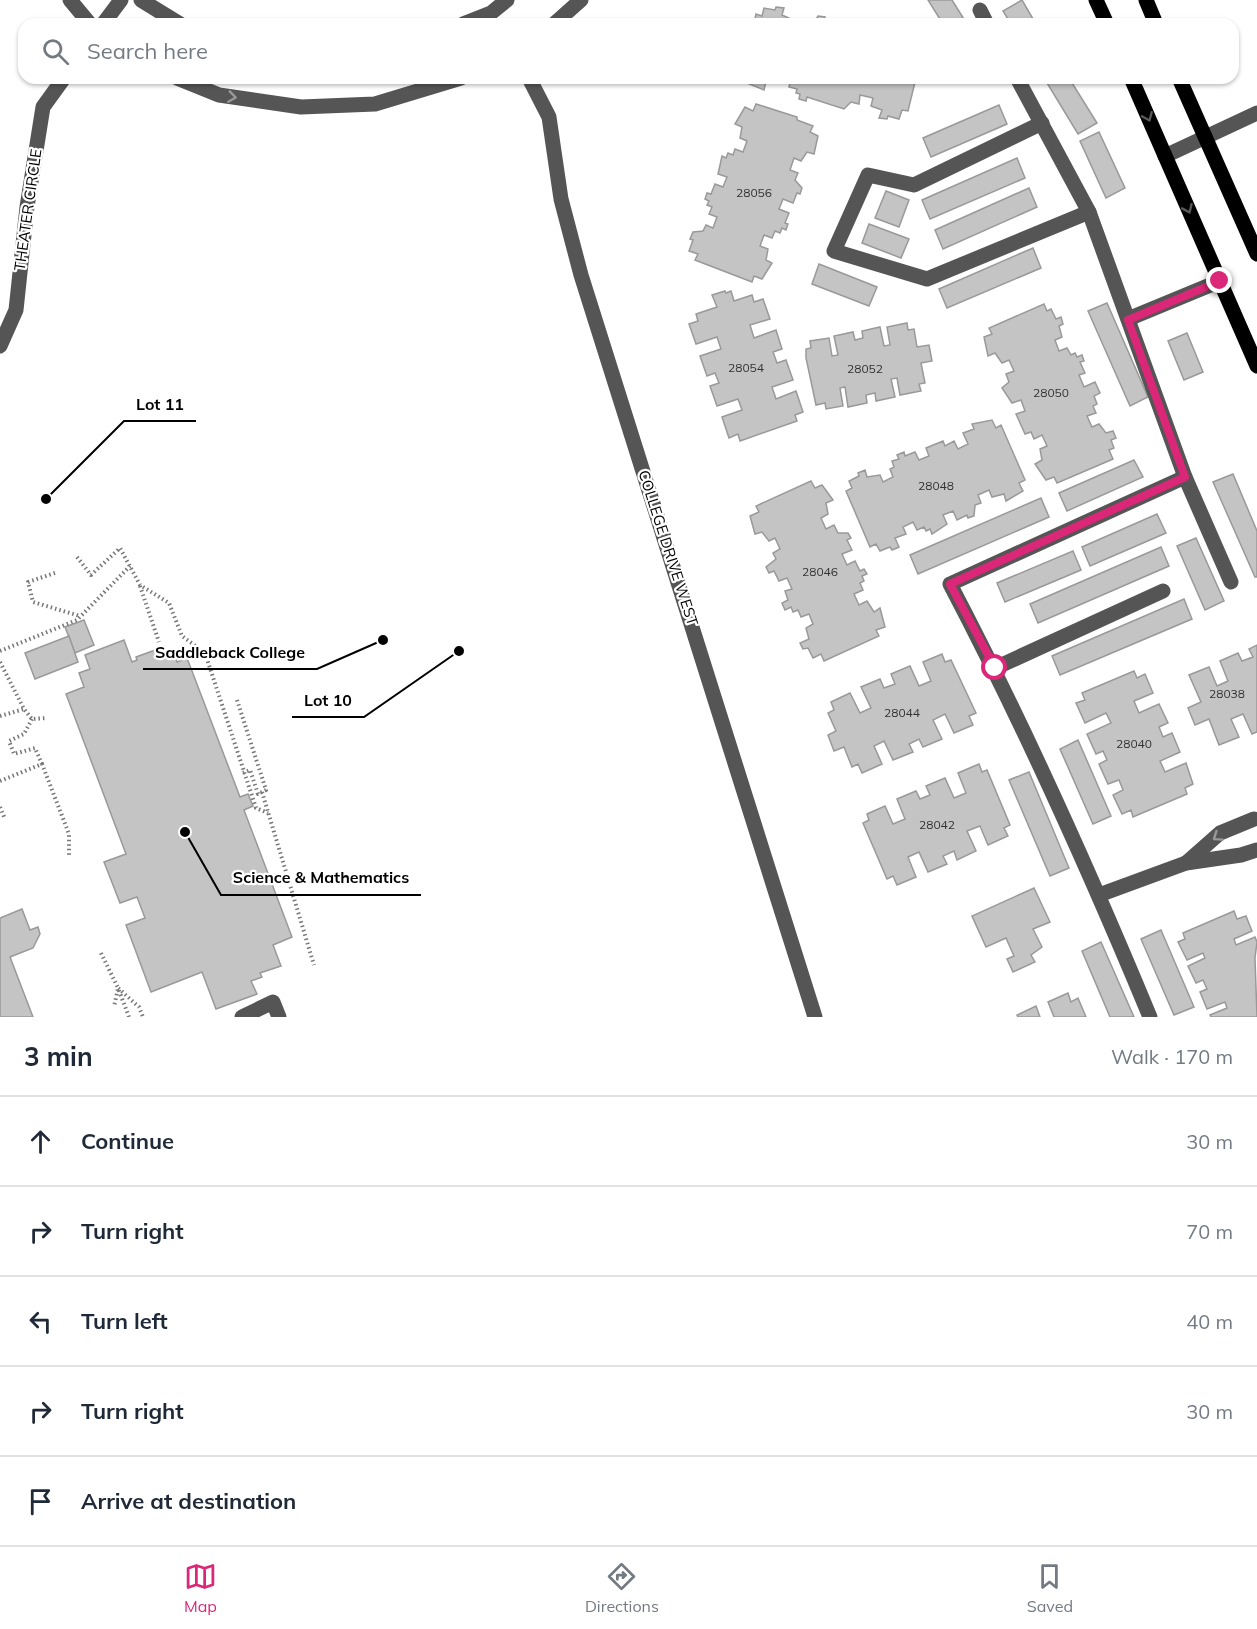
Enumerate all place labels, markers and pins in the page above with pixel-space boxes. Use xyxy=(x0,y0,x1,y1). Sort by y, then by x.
callout: Lot 11 xyxy=(124,387,196,421)
callout: Saddleback College xyxy=(143,635,317,669)
callout: Lot 10 xyxy=(292,683,364,717)
callout: Science & Mathematics xyxy=(221,861,421,895)

